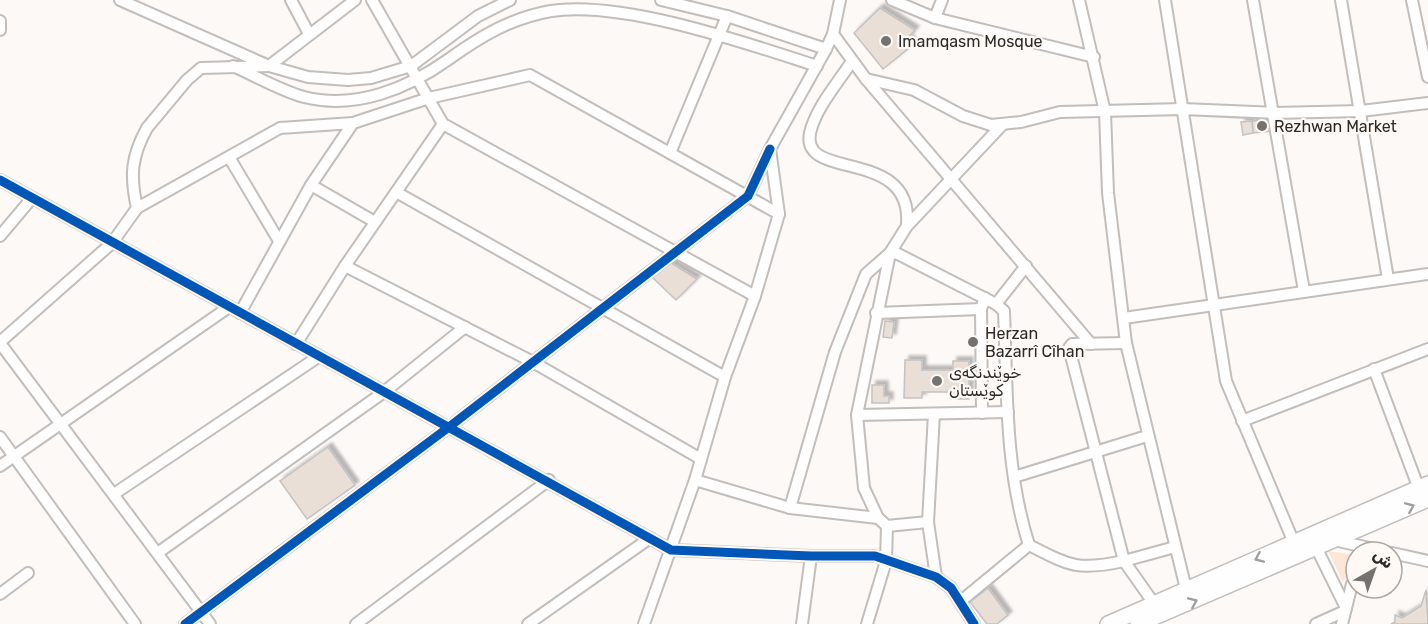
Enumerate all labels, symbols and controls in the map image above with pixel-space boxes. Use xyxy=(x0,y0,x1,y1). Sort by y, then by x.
place label: Imamqasm Mosque xyxy=(898,32,1043,51)
marker: Imamqasm Mosque xyxy=(879,34,893,48)
place label: Rezhwan Market xyxy=(1274,117,1397,136)
marker: Rezhwan Market xyxy=(1255,119,1269,133)
place label: Herzan Bazarrî Cîhan xyxy=(985,324,1084,361)
marker: Herzan Bazarrî Cîhan xyxy=(966,335,980,349)
place label: خوێندنگەی کوێستان xyxy=(949,363,1021,401)
marker: خوێندنگەی کوێستان xyxy=(930,374,944,388)
one-way arrow xyxy=(1403,502,1414,514)
north arrow xyxy=(1344,540,1404,600)
text: ش xyxy=(1369,545,1397,573)
one-way arrow xyxy=(1254,551,1265,563)
one-way arrow xyxy=(1186,597,1197,609)

